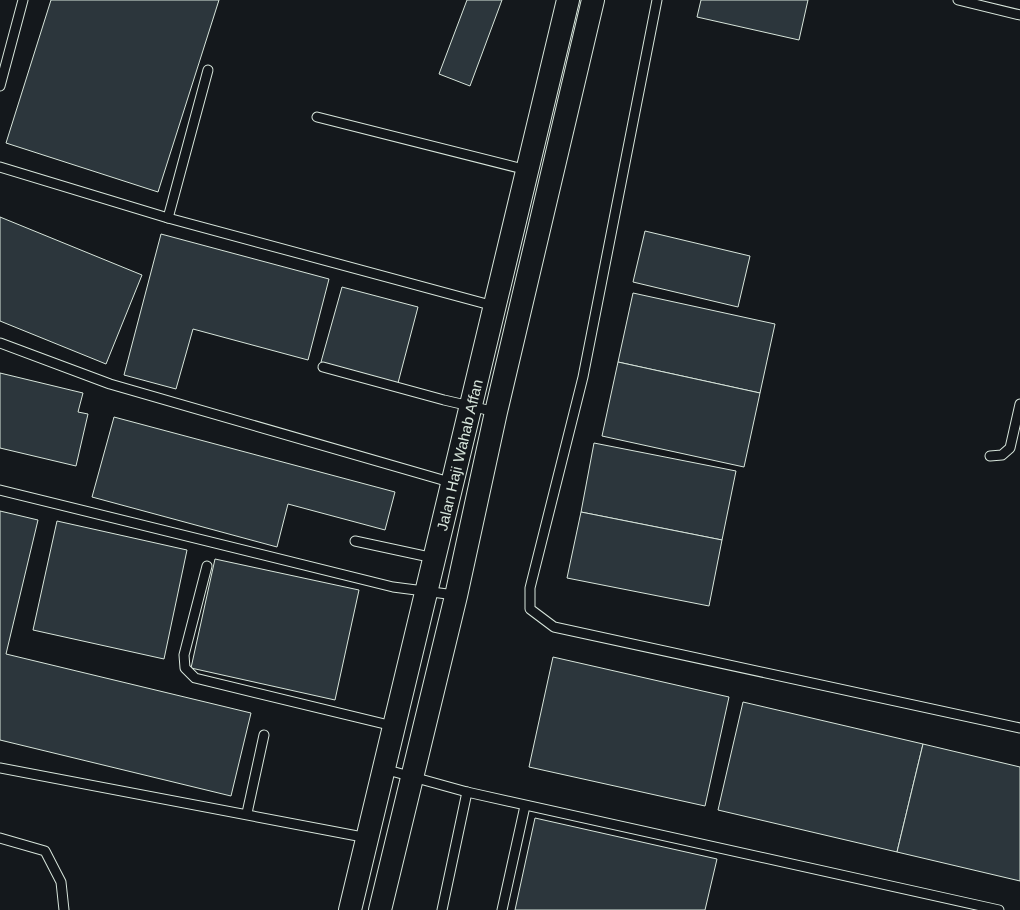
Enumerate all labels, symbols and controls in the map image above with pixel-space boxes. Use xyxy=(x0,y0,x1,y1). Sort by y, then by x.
street label: Jalan Haji Wahab Affan xyxy=(433,377,485,532)

